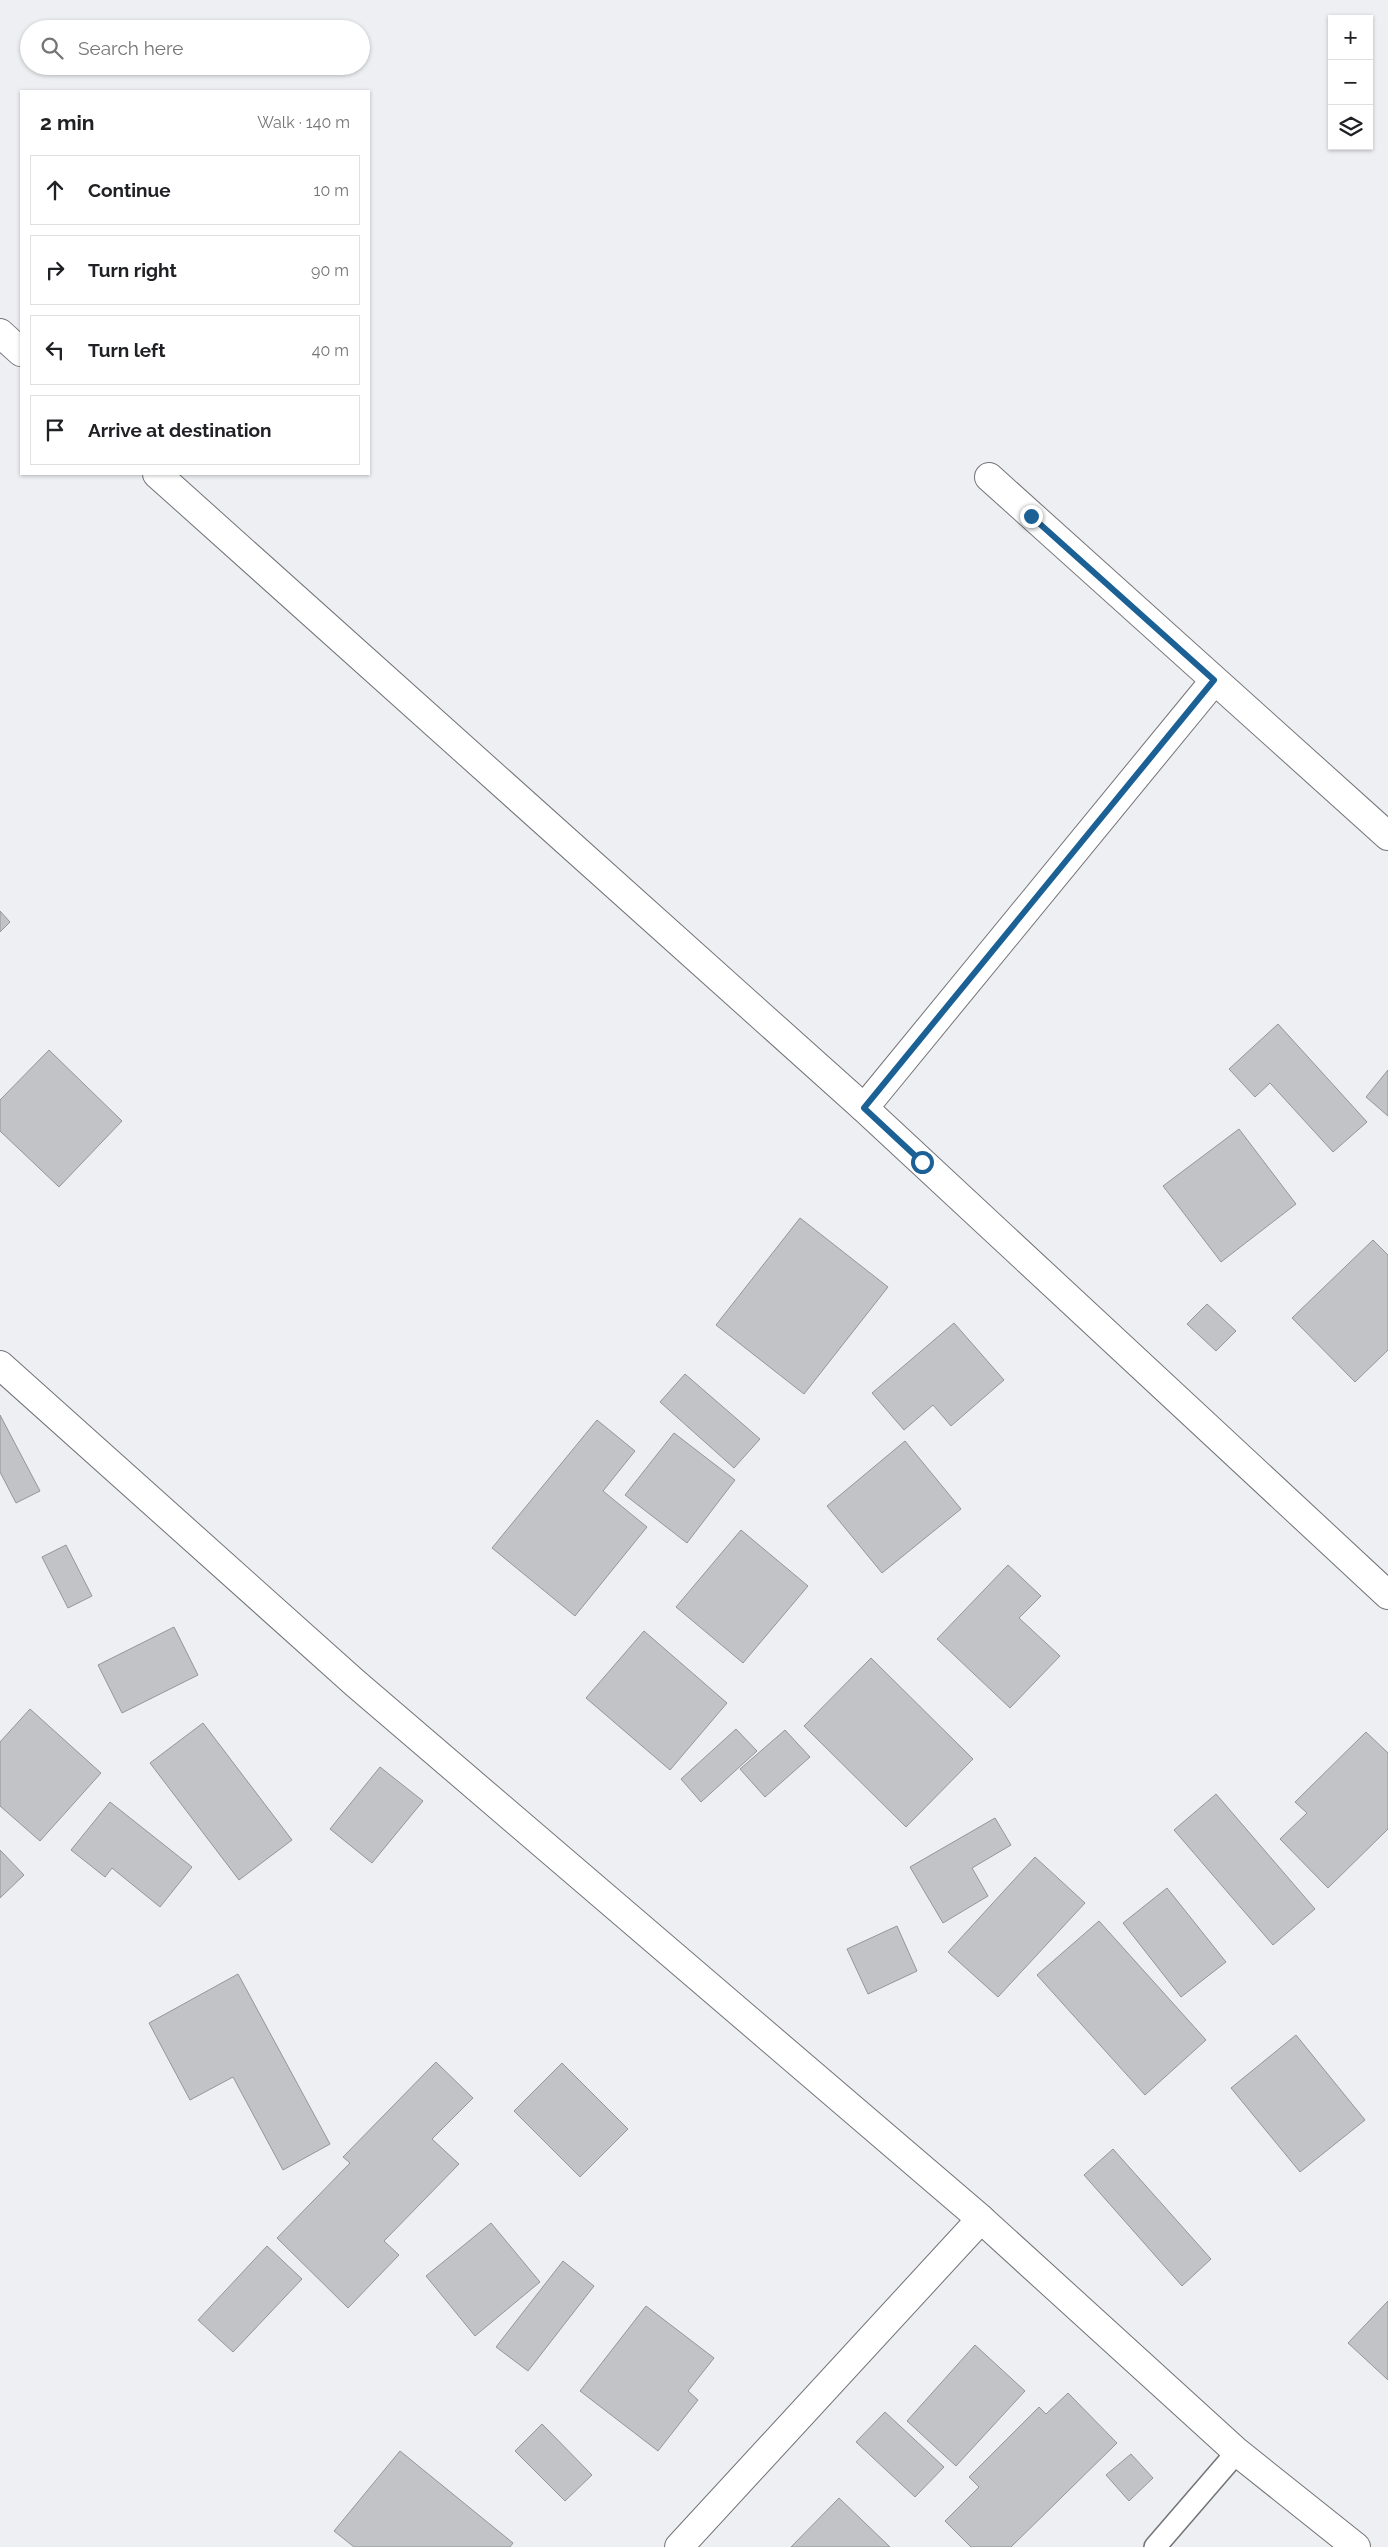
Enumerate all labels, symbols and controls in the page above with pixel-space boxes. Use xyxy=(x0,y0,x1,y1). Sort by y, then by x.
map controls xyxy=(1328,15,1373,150)
button: + xyxy=(1328,15,1373,60)
search box xyxy=(20,20,370,75)
icon: search xyxy=(38,34,66,62)
text: Search here xyxy=(78,37,184,59)
button: − xyxy=(1328,60,1373,105)
button: layers xyxy=(1328,105,1373,150)
text: 2 min xyxy=(40,110,94,135)
text: Walk · 140 m xyxy=(257,113,350,132)
icon: ahead xyxy=(41,176,69,204)
text: Continue xyxy=(88,179,171,201)
text: 10 m xyxy=(314,181,349,200)
icon: right xyxy=(41,256,69,284)
text: Turn right xyxy=(88,259,177,281)
text: 90 m xyxy=(311,261,349,280)
icon: left xyxy=(41,336,69,364)
text: Turn left xyxy=(88,339,165,361)
text: 40 m xyxy=(312,341,349,360)
icon: arrive xyxy=(41,416,69,444)
text: Arrive at destination xyxy=(88,419,272,441)
route end xyxy=(1020,505,1043,528)
route start xyxy=(911,1151,934,1174)

